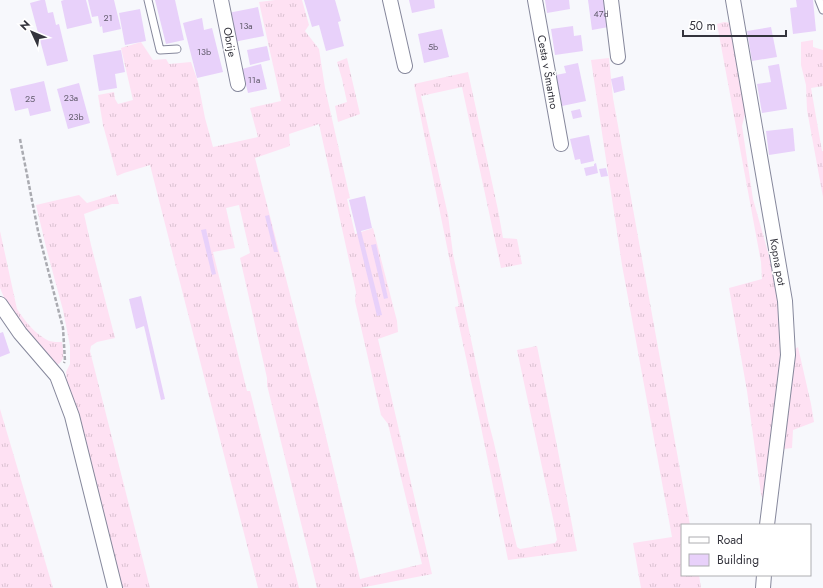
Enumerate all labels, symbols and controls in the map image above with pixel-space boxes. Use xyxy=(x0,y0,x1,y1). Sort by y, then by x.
house number: 47d xyxy=(593,7,609,20)
house number: 21 xyxy=(103,11,113,24)
north arrow xyxy=(12,12,52,52)
scale bar xyxy=(683,12,786,38)
text: N xyxy=(16,16,34,34)
text: 50 m xyxy=(689,17,716,35)
house number: 13a xyxy=(239,19,253,32)
street label: Obrije xyxy=(220,26,241,58)
street label: Cesta v Šmartno xyxy=(534,34,562,110)
house number: 5b xyxy=(428,40,438,53)
house number: 13b xyxy=(197,45,211,58)
house number: 11a xyxy=(248,73,260,86)
house number: 23a xyxy=(64,91,78,104)
house number: 25 xyxy=(25,92,35,105)
house number: 23b xyxy=(68,110,84,123)
street label: Kopna pot xyxy=(766,237,790,287)
legend xyxy=(681,524,811,576)
text: Road xyxy=(717,531,743,549)
text: Building xyxy=(717,551,759,569)

